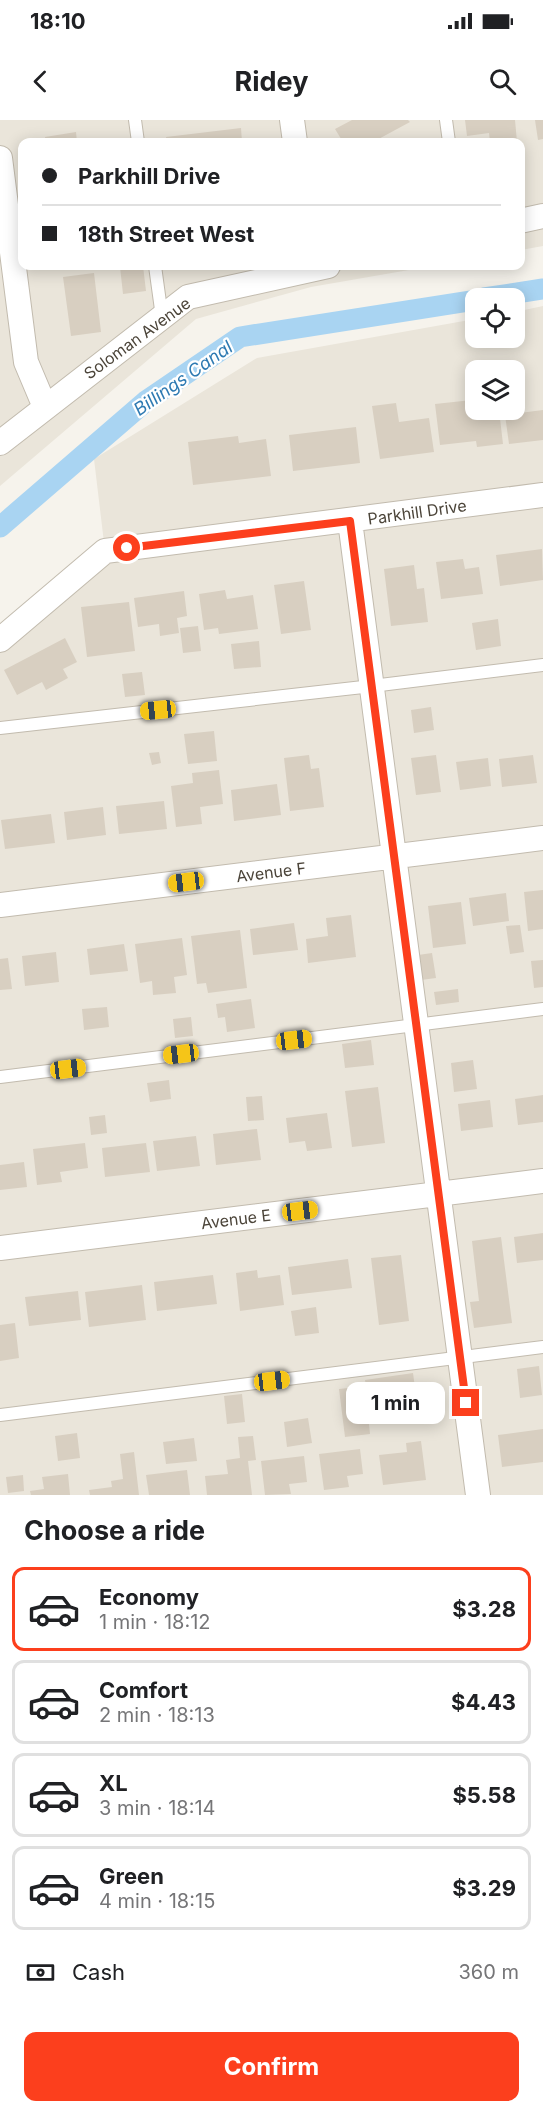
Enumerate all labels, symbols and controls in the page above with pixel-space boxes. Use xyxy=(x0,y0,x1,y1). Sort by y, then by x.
text: 18:10 xyxy=(30,8,85,34)
icon: back xyxy=(24,65,57,98)
text: Ridey xyxy=(235,65,308,98)
icon: search xyxy=(486,65,519,98)
text: Parkhill Drive xyxy=(78,163,220,189)
text: 18th Street West xyxy=(78,221,254,247)
map controls xyxy=(465,288,525,420)
button: locate xyxy=(465,288,525,348)
street label: Soloman Avenue xyxy=(80,293,194,383)
water label: Billings Canal xyxy=(130,336,237,420)
button: layers xyxy=(465,360,525,420)
street label: Parkhill Drive xyxy=(366,495,468,529)
route start xyxy=(113,534,140,561)
car xyxy=(139,699,177,721)
street label: Avenue F xyxy=(235,858,307,886)
car xyxy=(167,871,205,893)
car xyxy=(275,1029,313,1051)
car xyxy=(162,1043,200,1065)
car xyxy=(49,1058,87,1080)
car xyxy=(281,1200,319,1222)
street label: Avenue E xyxy=(200,1205,272,1233)
car xyxy=(253,1370,291,1392)
callout: 1 min xyxy=(346,1382,445,1424)
route end xyxy=(452,1389,479,1416)
text: 1 min xyxy=(371,1391,420,1415)
text: Choose a ride xyxy=(24,1514,205,1547)
icon: car xyxy=(27,1582,81,1636)
text: Economy xyxy=(99,1584,199,1610)
text: $3.28 xyxy=(452,1596,516,1622)
text: 1 min · 18:12 xyxy=(99,1610,211,1634)
icon: car xyxy=(27,1675,81,1729)
text: Comfort xyxy=(99,1677,188,1703)
text: $4.43 xyxy=(451,1689,516,1715)
text: 2 min · 18:13 xyxy=(99,1703,215,1727)
icon: car xyxy=(27,1768,81,1822)
text: XL xyxy=(99,1770,128,1796)
text: $5.58 xyxy=(452,1782,516,1808)
text: 3 min · 18:14 xyxy=(99,1796,216,1820)
icon: car xyxy=(27,1861,81,1915)
text: Green xyxy=(99,1863,164,1889)
text: $3.29 xyxy=(452,1875,516,1901)
text: 4 min · 18:15 xyxy=(99,1889,215,1913)
icon: cash xyxy=(24,1956,57,1989)
text: Cash xyxy=(72,1959,125,1985)
text: 360 m xyxy=(458,1960,519,1984)
button: Confirm xyxy=(24,2032,519,2101)

